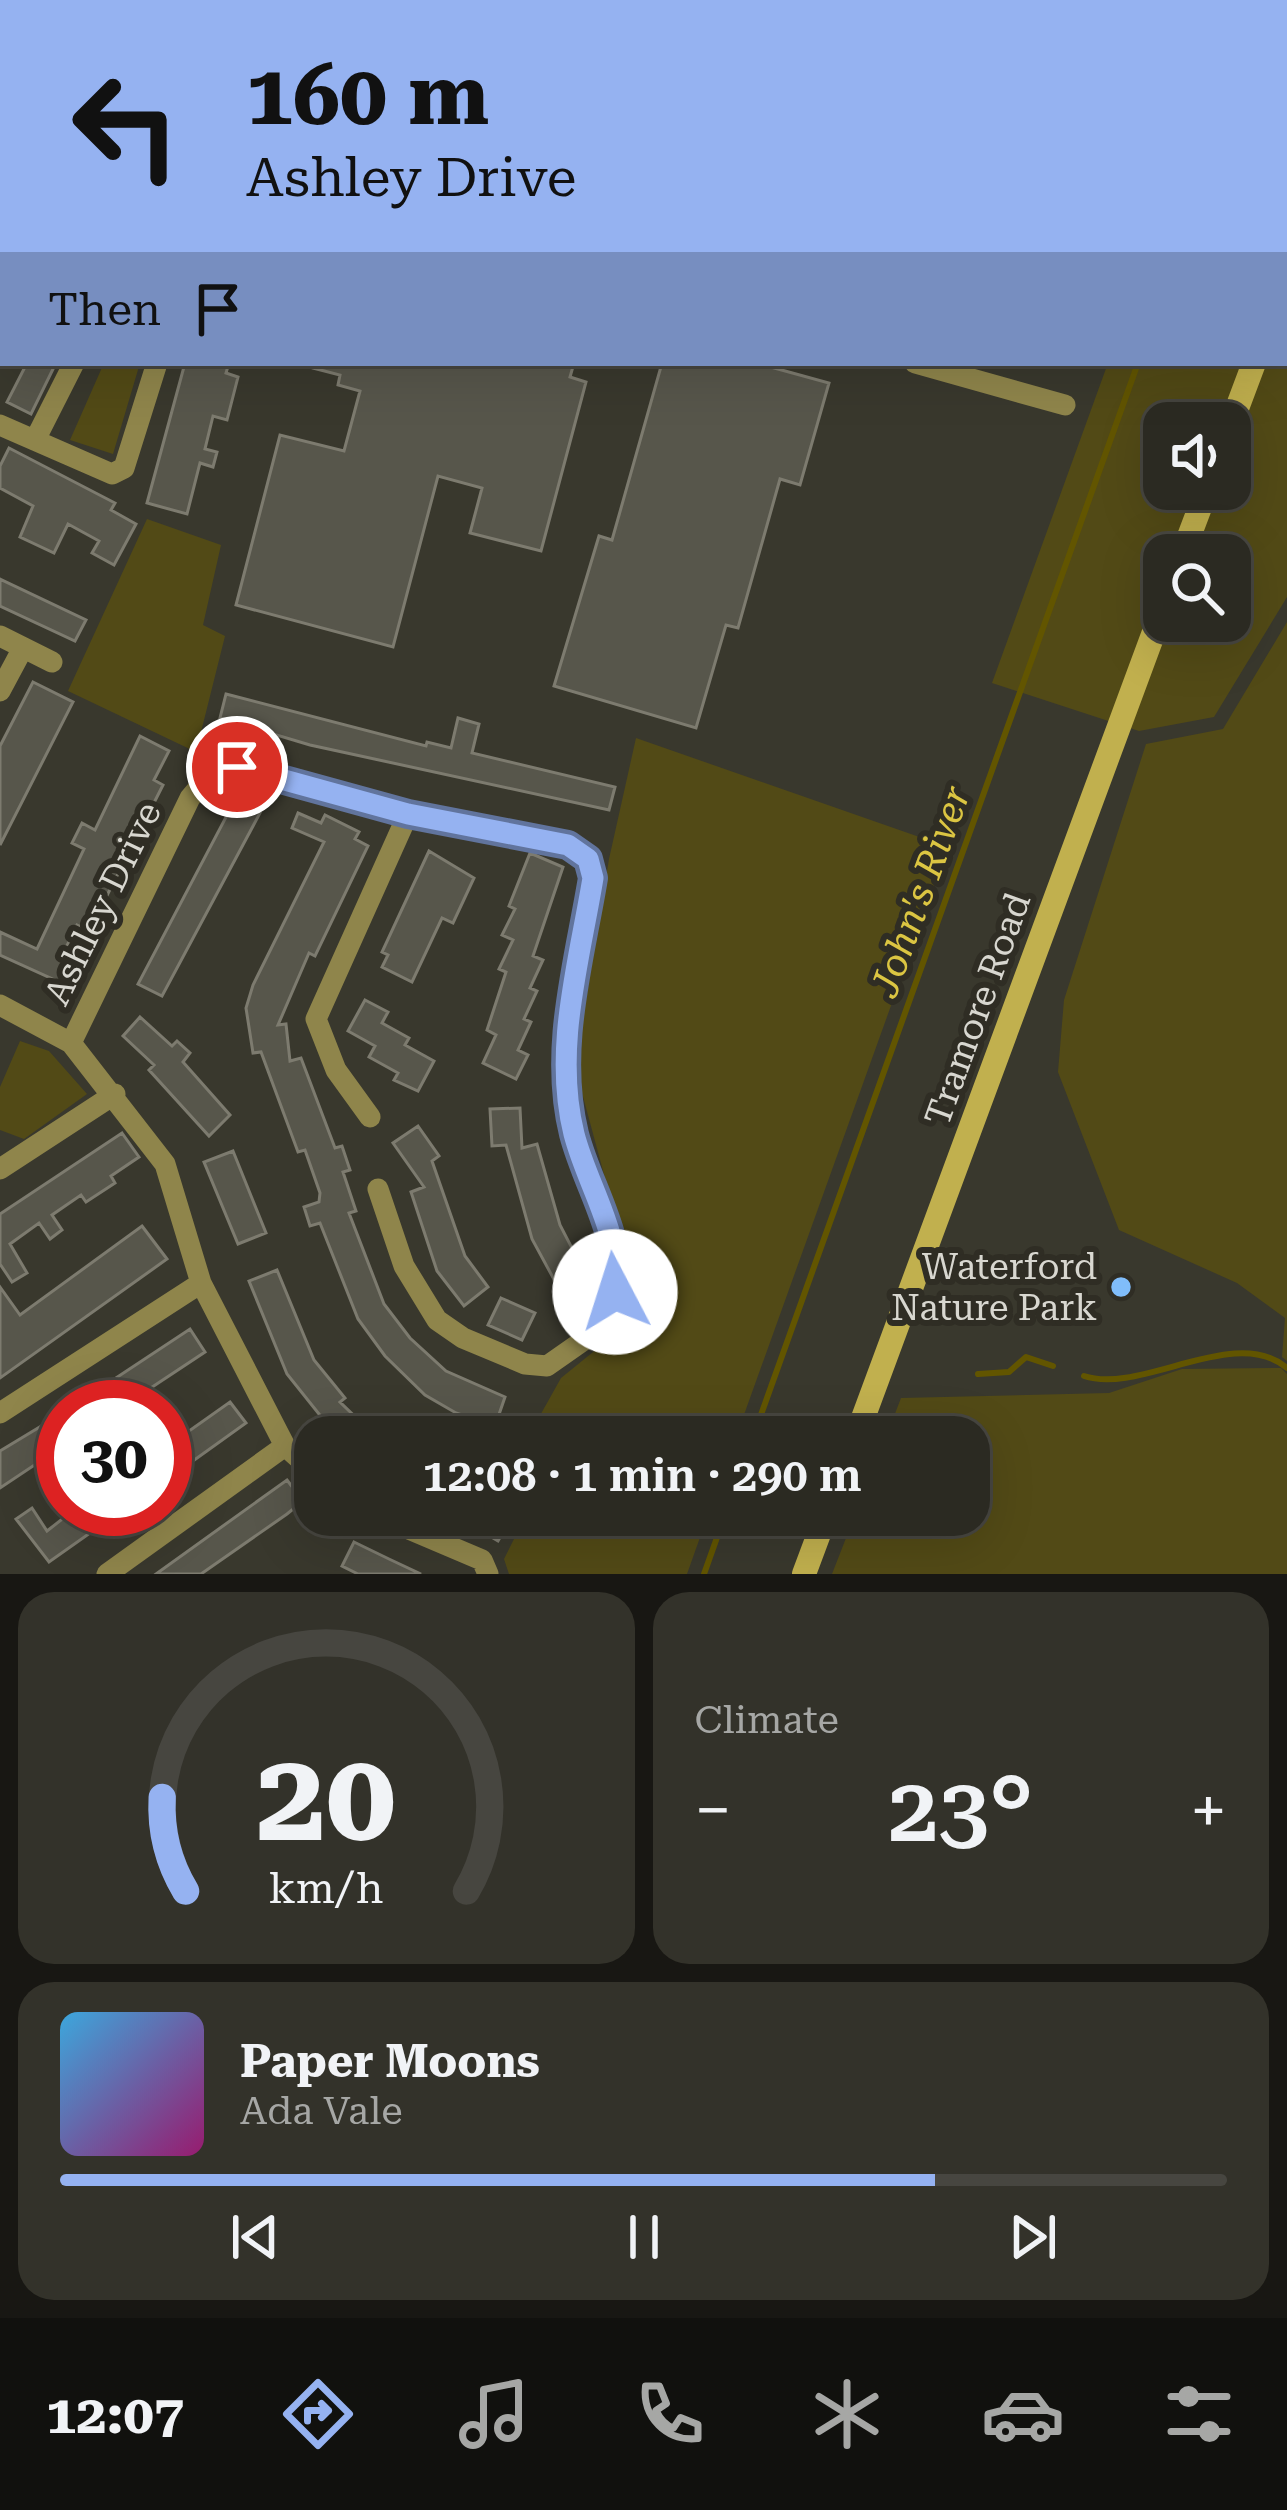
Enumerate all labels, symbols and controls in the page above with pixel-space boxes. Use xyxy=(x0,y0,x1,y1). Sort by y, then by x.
text: 160 m xyxy=(246,46,489,144)
icon: left xyxy=(48,48,204,204)
text: Ashley Drive xyxy=(246,146,576,209)
icon: arrive xyxy=(185,276,251,342)
text: Then xyxy=(48,283,161,336)
map controls xyxy=(1143,402,1251,642)
button: sound xyxy=(1143,402,1251,510)
button: search xyxy=(1143,534,1251,642)
pin xyxy=(186,716,288,818)
icon: arrive xyxy=(204,734,270,800)
water label: John's River xyxy=(861,780,980,1004)
street label: Ashley Drive xyxy=(36,795,170,1012)
street label: Tramore Road xyxy=(916,887,1039,1131)
position arrow xyxy=(552,1229,678,1355)
place label: Waterford Nature Park xyxy=(891,1246,1097,1329)
marker: Waterford Nature Park xyxy=(1108,1274,1134,1300)
speed limit sign: 30 xyxy=(36,1380,192,1536)
text: 12:08 · 1 min · 290 m xyxy=(422,1449,862,1502)
text: Climate xyxy=(695,1697,839,1743)
text: 20 xyxy=(256,1724,396,1870)
text: 23° xyxy=(888,1758,1033,1863)
text: − xyxy=(695,1772,731,1849)
text: + xyxy=(1190,1772,1227,1849)
text: km/h xyxy=(269,1863,384,1913)
text: Paper Moons xyxy=(240,2035,540,2088)
text: Ada Vale xyxy=(240,2088,403,2134)
icon: previous xyxy=(222,2204,288,2270)
icon: pause xyxy=(611,2204,677,2270)
icon: next xyxy=(1000,2204,1066,2270)
icon: directions xyxy=(276,2372,360,2456)
icon: music xyxy=(452,2372,536,2456)
icon: phone xyxy=(628,2372,712,2456)
icon: climate xyxy=(805,2372,889,2456)
icon: car xyxy=(981,2372,1065,2456)
icon: filters xyxy=(1157,2372,1241,2456)
text: 12:07 xyxy=(46,2383,184,2446)

